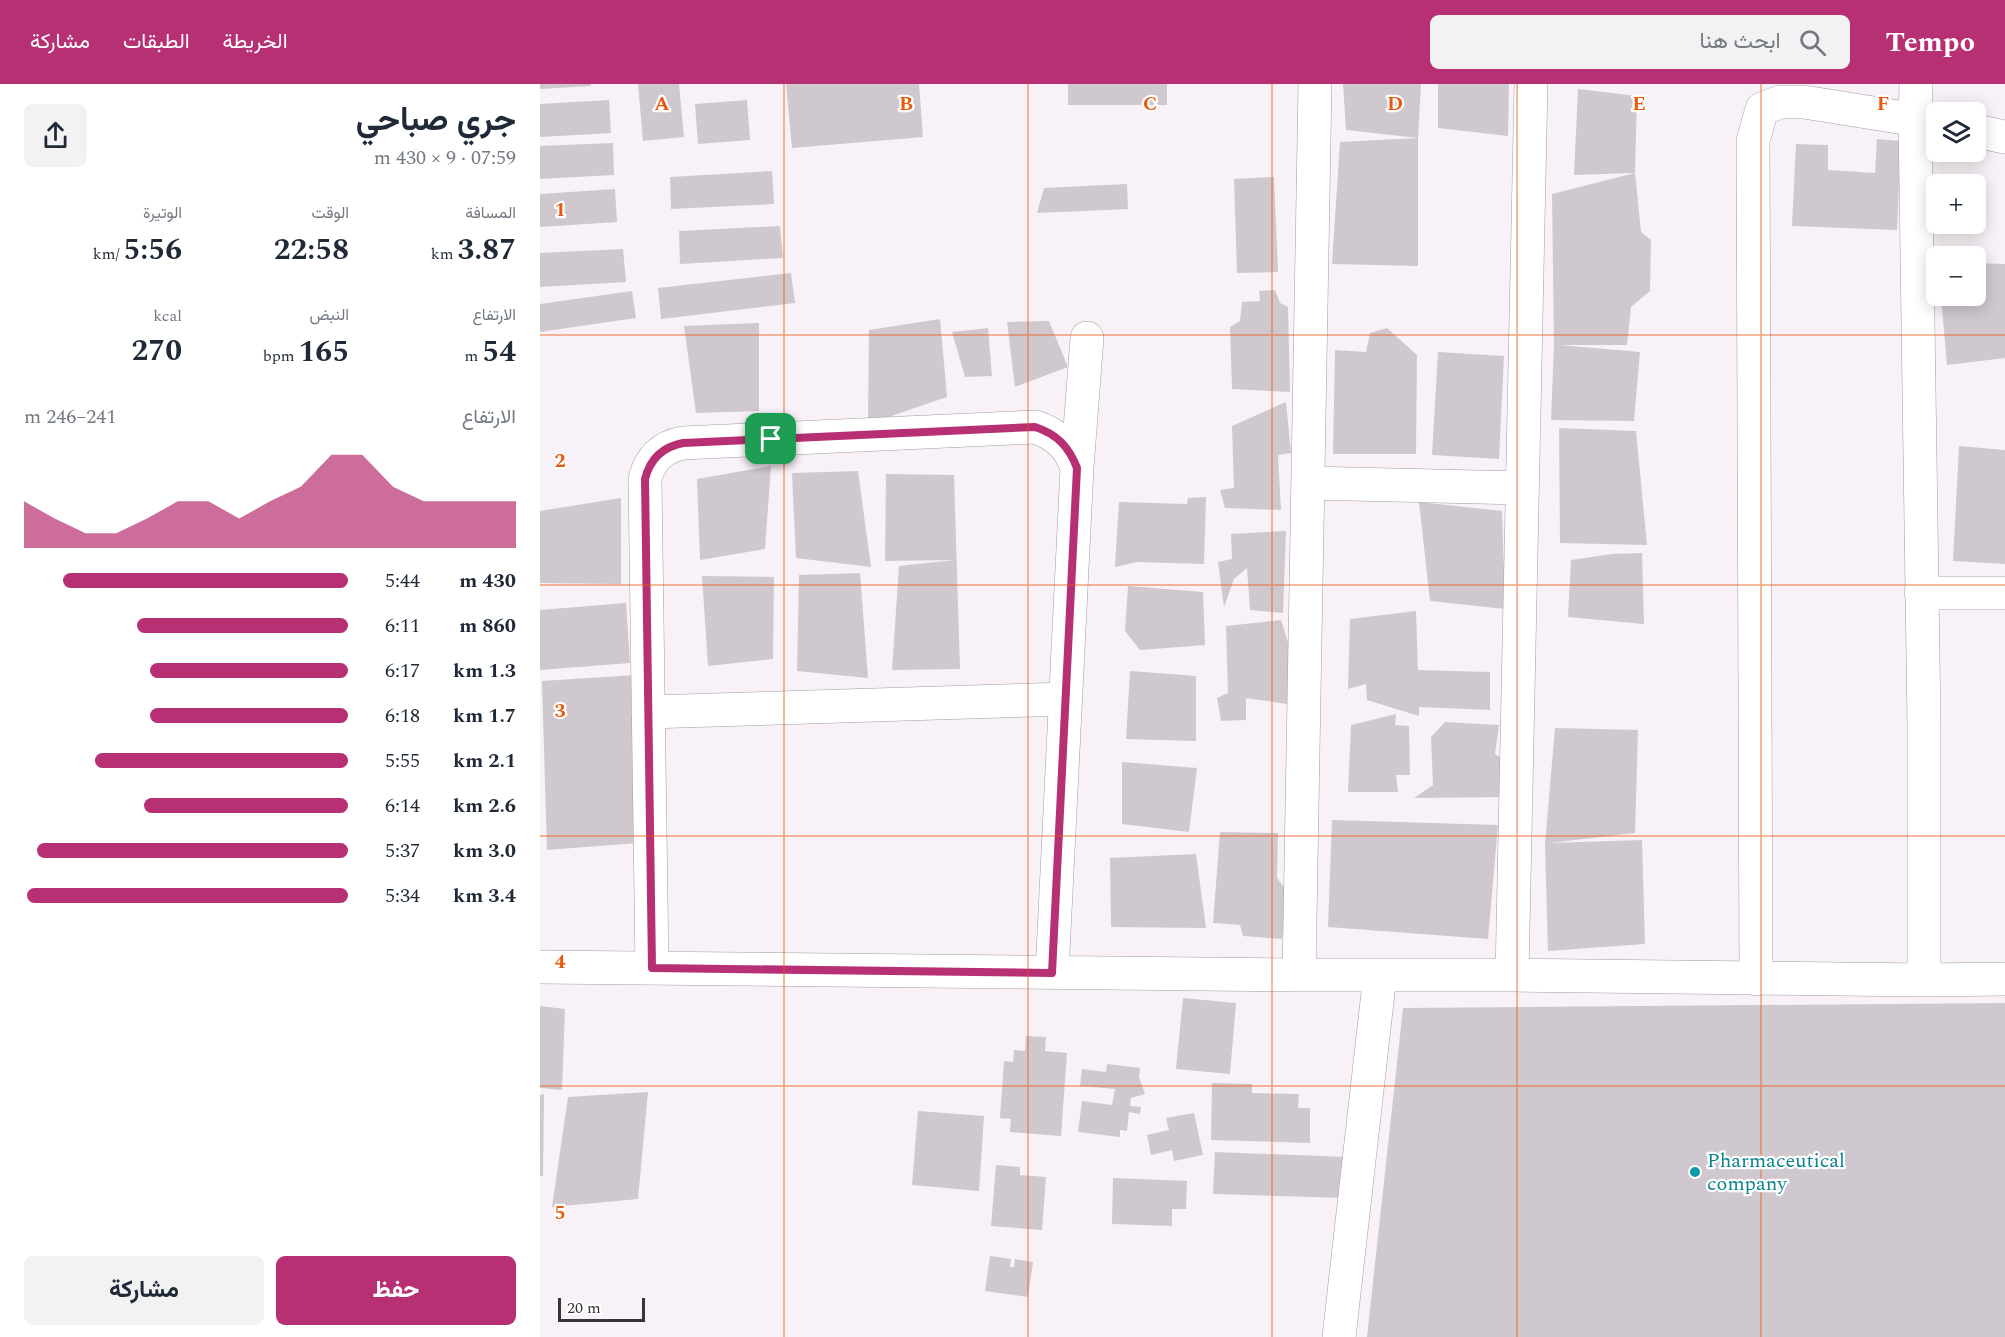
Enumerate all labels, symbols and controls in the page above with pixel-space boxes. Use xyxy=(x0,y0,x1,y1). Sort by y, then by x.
search box xyxy=(1430,15,1850,69)
text: Tempo xyxy=(1886,21,1975,64)
text: ابحث هنا xyxy=(1700,25,1781,58)
text: مشاركة xyxy=(30,26,90,58)
text: الطبقات xyxy=(123,26,190,58)
text: الخريطة xyxy=(223,26,288,58)
icon: search xyxy=(1796,26,1829,59)
text: A xyxy=(654,89,670,119)
text: B xyxy=(899,89,913,119)
text: C xyxy=(1143,89,1157,119)
text: D xyxy=(1387,89,1403,119)
text: E xyxy=(1632,89,1646,119)
text: F xyxy=(1877,89,1889,119)
text: جري صباحي xyxy=(356,95,516,145)
map controls xyxy=(1926,102,1986,306)
button: layers xyxy=(1926,102,1986,162)
button: share xyxy=(24,104,87,167)
text: 07:59 · 9 × 430 m xyxy=(374,143,516,173)
button: + xyxy=(1926,174,1986,234)
text: 1 xyxy=(554,195,566,225)
text: الوتيرة xyxy=(143,201,182,225)
text: الوقت xyxy=(311,201,349,225)
text: المسافة xyxy=(465,201,516,225)
text: 5:56 xyxy=(123,227,182,273)
text: 22:58 xyxy=(274,227,349,273)
text: 3.87 xyxy=(457,227,516,273)
text: /km xyxy=(93,242,123,266)
text: km xyxy=(431,242,457,266)
button: − xyxy=(1926,246,1986,306)
text: النبض xyxy=(309,303,349,327)
text: الارتفاع xyxy=(473,303,516,327)
text: kcal xyxy=(153,304,182,328)
text: 270 xyxy=(132,328,182,374)
text: 165 xyxy=(299,329,349,375)
text: 54 xyxy=(482,329,516,375)
text: bpm xyxy=(263,344,299,368)
text: m xyxy=(465,344,482,368)
text: 241–246 m xyxy=(24,402,116,432)
text: الارتفاع xyxy=(462,402,516,432)
pin xyxy=(745,413,796,464)
icon: arrive xyxy=(754,422,787,455)
text: 2 xyxy=(554,446,566,476)
text: 5:44 xyxy=(385,566,420,596)
text: 430 m xyxy=(459,566,516,596)
text: 6:11 xyxy=(385,611,420,641)
text: 860 m xyxy=(459,611,516,641)
text: 6:17 xyxy=(385,656,420,686)
text: 1.3 km xyxy=(453,656,516,686)
text: 3 xyxy=(554,696,566,726)
text: 6:18 xyxy=(385,701,420,731)
text: 1.7 km xyxy=(453,701,516,731)
text: 5:55 xyxy=(385,746,420,776)
text: 2.1 km xyxy=(453,746,516,776)
text: 6:14 xyxy=(385,791,420,821)
text: 2.6 km xyxy=(453,791,516,821)
text: 5:37 xyxy=(385,836,420,866)
text: 3.0 km xyxy=(453,836,516,866)
text: 5:34 xyxy=(385,881,420,911)
text: 3.4 km xyxy=(453,881,516,911)
text: 4 xyxy=(554,947,566,977)
place label: Pharmaceutical company xyxy=(1707,1146,1845,1199)
marker: Pharmaceutical company xyxy=(1688,1165,1702,1179)
text: 5 xyxy=(554,1198,566,1228)
button: مشاركة xyxy=(24,1256,264,1325)
button: حفظ xyxy=(276,1256,516,1325)
scale bar xyxy=(558,1295,645,1322)
text: 20 m xyxy=(567,1296,601,1320)

